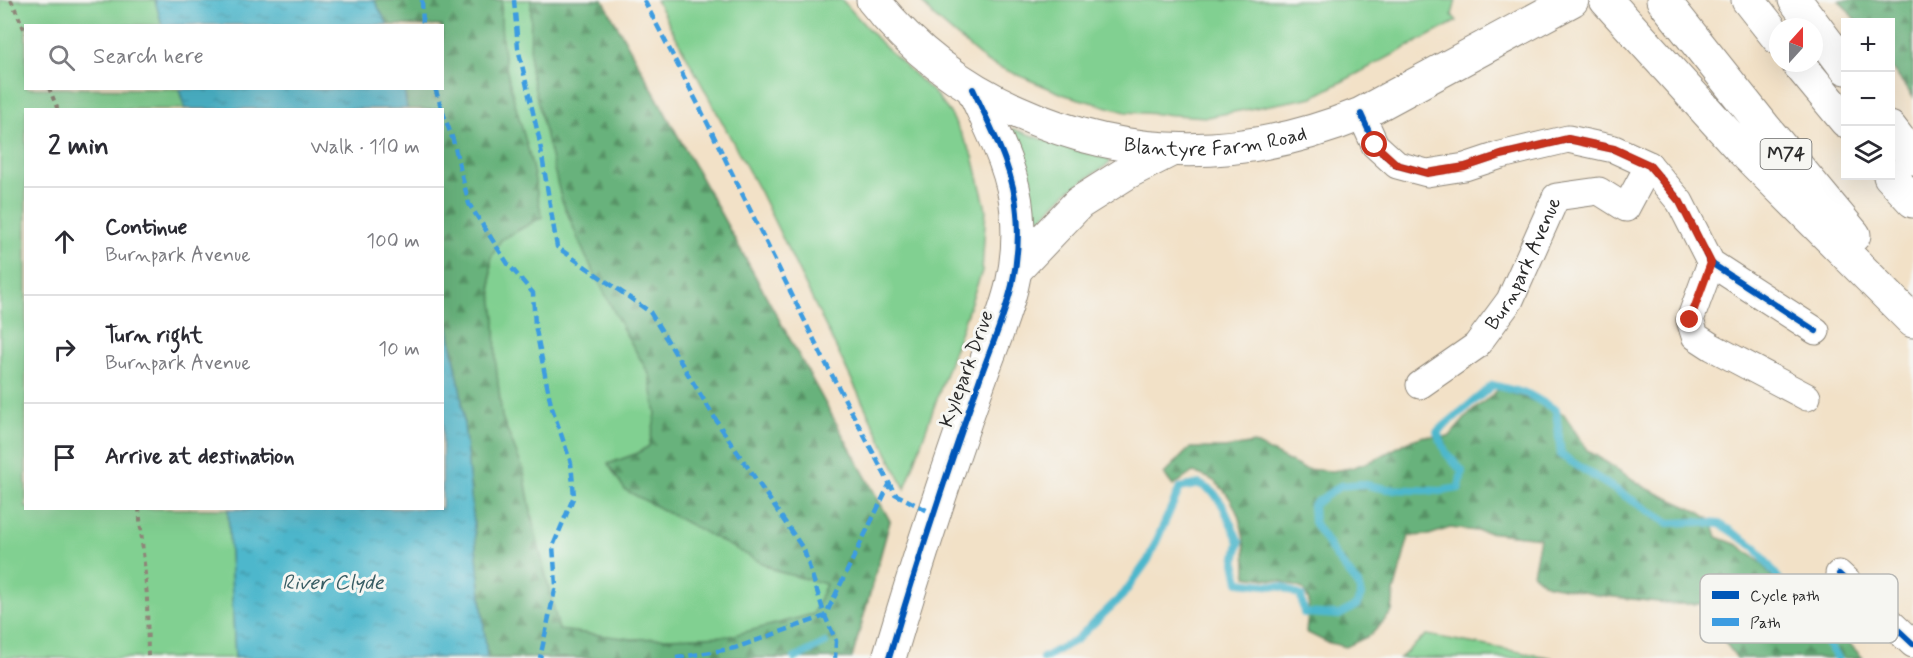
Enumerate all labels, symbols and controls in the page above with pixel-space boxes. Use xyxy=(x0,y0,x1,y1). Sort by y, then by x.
north arrow xyxy=(1769,18,1823,72)
map controls xyxy=(1841,18,1895,180)
button: + xyxy=(1841,18,1895,72)
search box xyxy=(24,24,444,90)
icon: search xyxy=(45,41,78,74)
text: Search here xyxy=(93,43,204,71)
button: − xyxy=(1841,72,1895,126)
street label: Blantyre Farm Road xyxy=(1122,120,1310,163)
button: layers xyxy=(1841,126,1895,180)
text: 2 min xyxy=(48,130,109,164)
route start xyxy=(1361,131,1387,157)
text: Walk · 110 m xyxy=(311,134,420,161)
road number: M74 xyxy=(1760,139,1812,169)
street label: Burnpark Avenue xyxy=(1479,193,1568,336)
text: Continue xyxy=(105,214,187,242)
icon: ahead xyxy=(48,225,81,258)
text: 100 m xyxy=(366,228,420,255)
text: Burnpark Avenue xyxy=(105,242,251,269)
route end xyxy=(1676,306,1702,332)
street label: Kylepark Drive xyxy=(933,307,1001,431)
text: Turn right xyxy=(105,322,203,350)
icon: right xyxy=(48,333,81,366)
text: 10 m xyxy=(378,336,420,363)
text: Burnpark Avenue xyxy=(105,350,251,377)
icon: arrive xyxy=(48,441,81,474)
text: Arrive at destination xyxy=(105,443,295,471)
water label: River Clyde xyxy=(282,569,385,597)
legend xyxy=(1700,574,1898,643)
text: Cycle path xyxy=(1750,586,1820,607)
text: Path xyxy=(1750,613,1781,634)

